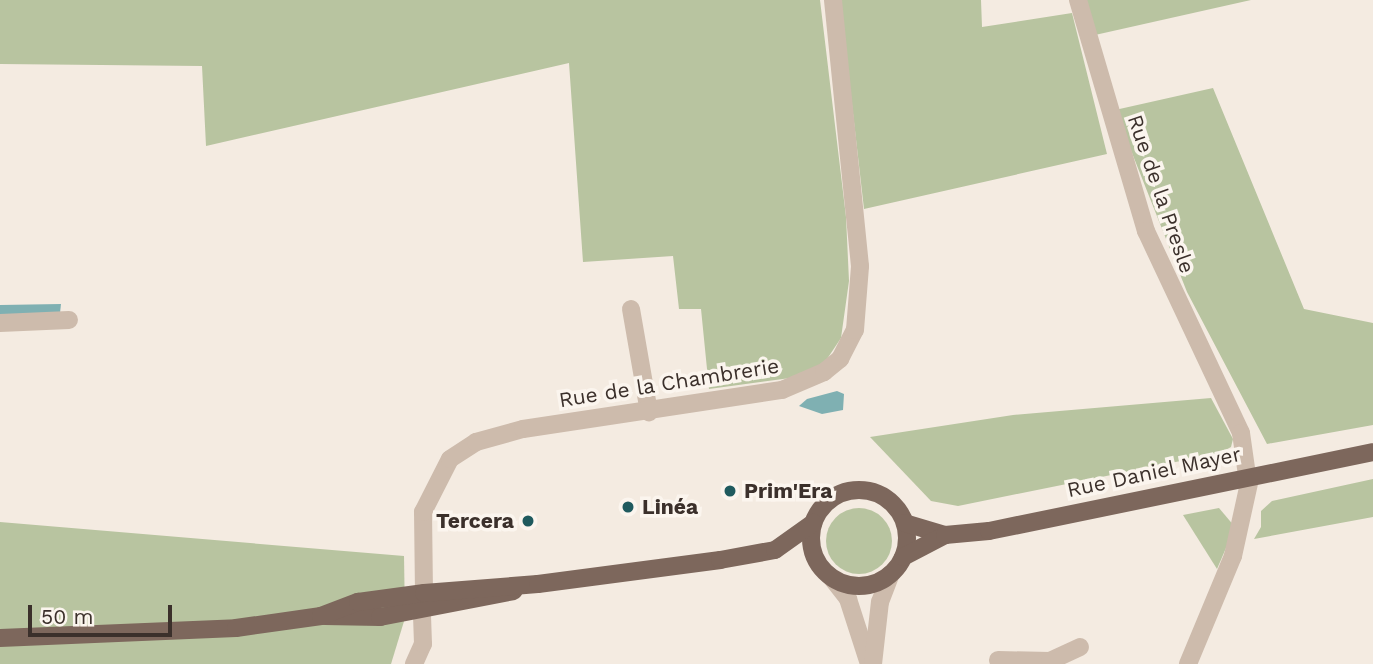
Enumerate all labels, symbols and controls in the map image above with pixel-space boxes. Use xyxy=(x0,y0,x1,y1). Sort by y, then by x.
street label: Rue de la Presle xyxy=(1122,111,1200,277)
street label: Rue de la Chambrerie xyxy=(557,353,781,413)
street label: Rue Daniel Mayer xyxy=(1064,441,1244,503)
place label: Prim'Era xyxy=(744,478,832,504)
marker: Prim'Era xyxy=(722,483,738,499)
place label: Linéa xyxy=(642,494,698,520)
marker: Linéa xyxy=(620,499,636,515)
place label: Tercera xyxy=(436,508,514,534)
marker: Tercera xyxy=(520,513,536,529)
scale bar xyxy=(32,590,175,634)
text: 50 m xyxy=(41,604,93,629)

